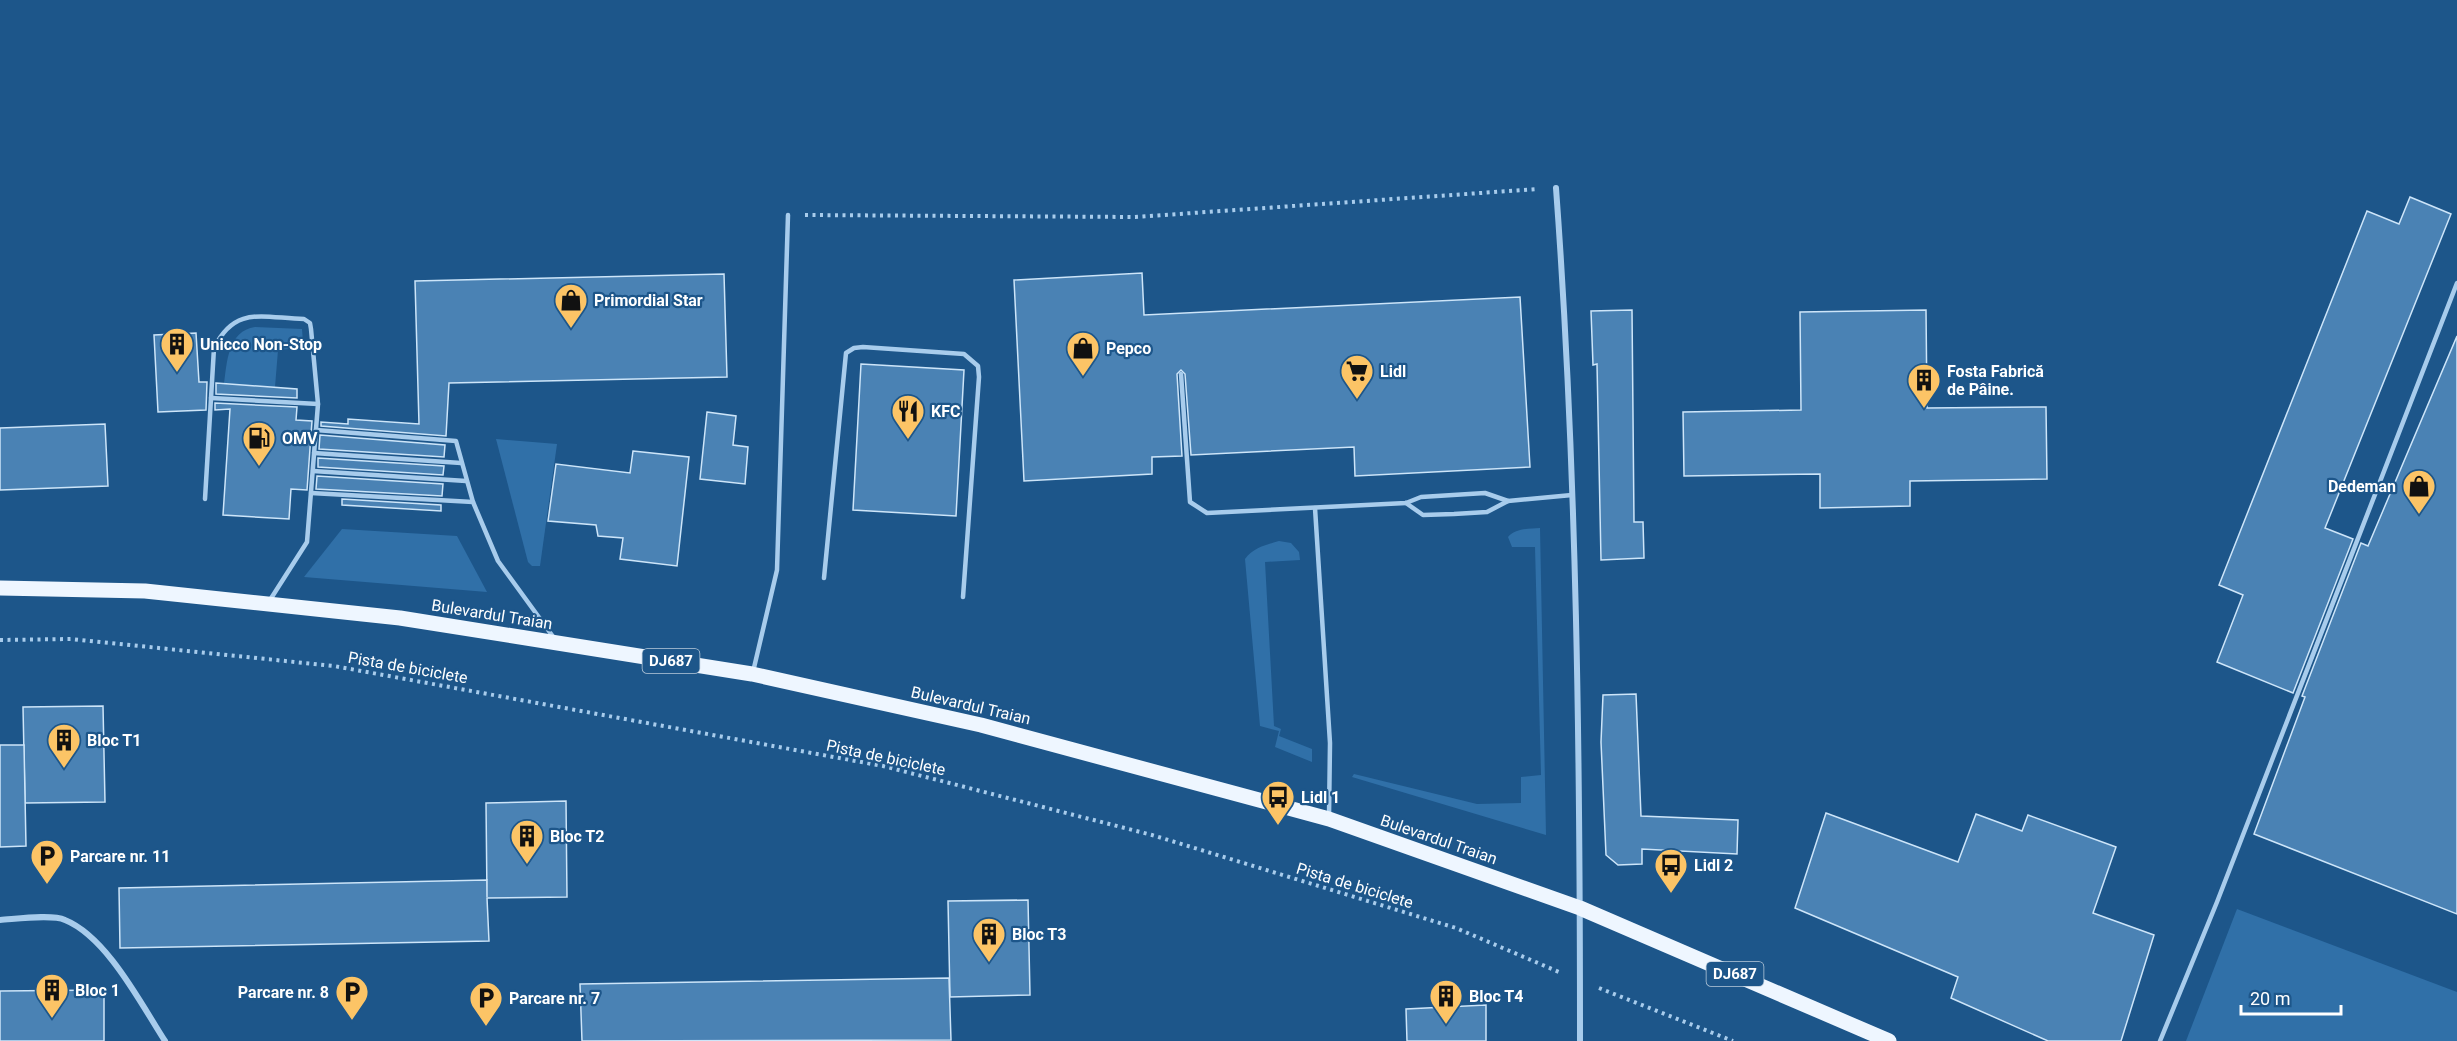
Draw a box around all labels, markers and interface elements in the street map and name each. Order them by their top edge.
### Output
shop icon: Primordial Star [553,282,589,329]
place label: Primordial Star [594,291,703,310]
building icon: Unicco Non-Stop [159,326,195,373]
shop icon: Pepco [1065,330,1101,377]
place label: Unicco Non-Stop [200,335,322,354]
place label: Pepco [1106,339,1151,358]
supermarket icon: Lidl [1339,353,1375,400]
place label: Lidl [1380,362,1406,381]
building icon: Fosta Fabrică de Pâine. [1906,362,1942,409]
place label: Fosta Fabrică de Pâine. [1947,362,2044,399]
restaurant icon: KFC [890,393,926,440]
place label: KFC [931,402,960,421]
fuel station icon: OMV [241,420,277,467]
place label: OMV [282,429,318,448]
shop icon: Dedeman [2401,468,2437,515]
place label: Dedeman [2328,477,2396,496]
street label: Bulevardul Traian [430,596,554,633]
street label: Pista de biciclete [347,648,469,687]
road number: DJ687 [642,649,700,673]
street label: Bulevardul Traian [909,682,1033,728]
building icon: Bloc T1 [46,722,82,769]
place label: Bloc T1 [87,731,141,750]
street label: Pista de biciclete [825,736,947,779]
bus stop icon: Lidl 1 [1260,779,1296,826]
place label: Lidl 1 [1301,788,1340,807]
street label: Bulevardul Traian [1378,811,1500,868]
building icon: Bloc T2 [509,818,545,865]
place label: Bloc T2 [550,827,604,846]
parking icon: Parcare nr. 11 [29,838,65,885]
place label: Parcare nr. 11 [70,847,170,866]
bus stop icon: Lidl 2 [1653,847,1689,894]
place label: Lidl 2 [1694,856,1733,875]
street label: Pista de biciclete [1294,859,1416,912]
building icon: Bloc T3 [971,916,1007,963]
place label: Bloc T3 [1012,925,1066,944]
road number: DJ687 [1706,962,1764,986]
building icon: Bloc 1 [34,972,70,1019]
parking icon: Parcare nr. 8 [334,974,370,1021]
building icon: Bloc T4 [1428,978,1464,1025]
scale bar [2241,978,2342,1016]
parking icon: Parcare nr. 7 [468,980,504,1027]
place label: Bloc 1 [75,981,120,1000]
place label: Parcare nr. 8 [238,983,329,1002]
place label: Bloc T4 [1469,987,1523,1006]
text: 20 m [2250,988,2290,1009]
place label: Parcare nr. 7 [509,989,600,1008]

